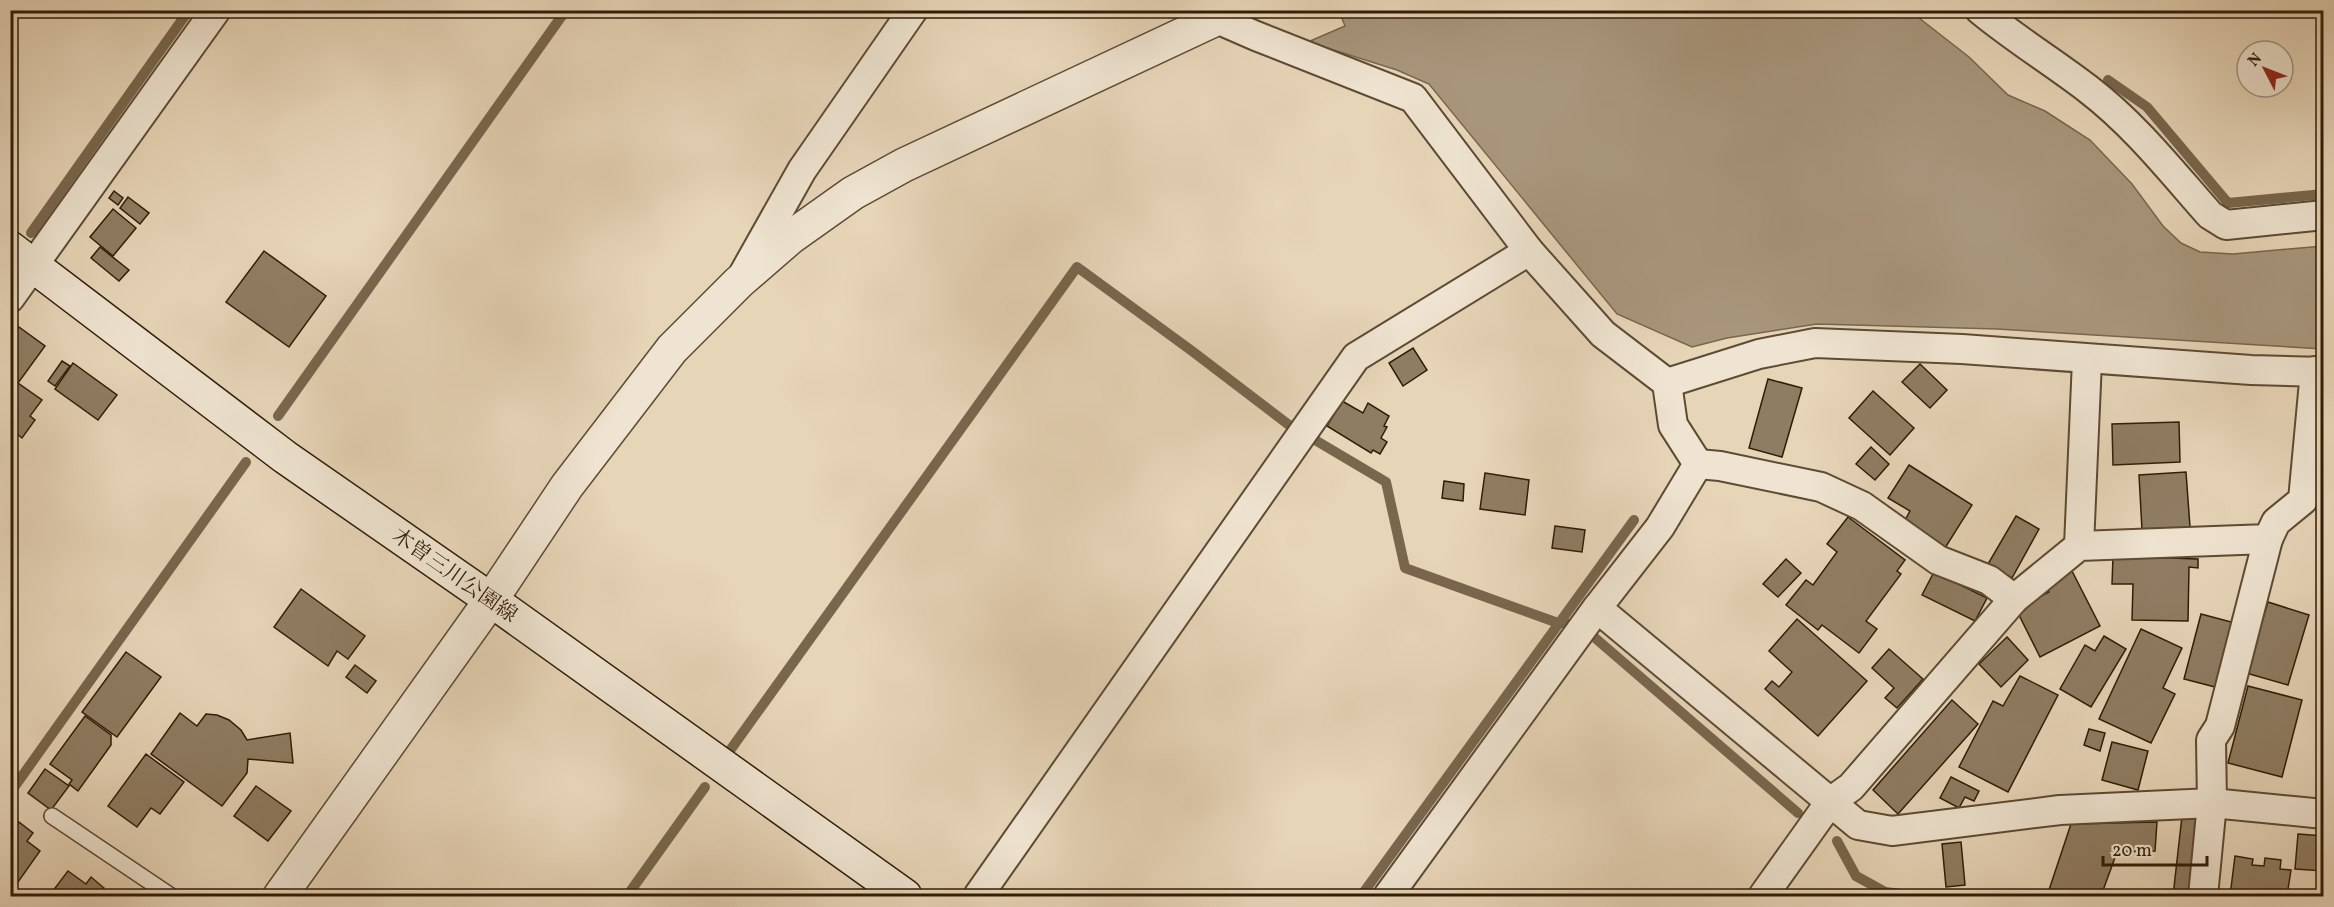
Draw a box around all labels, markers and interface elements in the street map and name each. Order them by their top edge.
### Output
north arrow [2235,39,2295,99]
text: N [2243,48,2268,72]
street label: 木曽三川公園線 [386,522,523,630]
scale bar [2103,829,2206,867]
text: 20 m [2112,839,2152,864]

